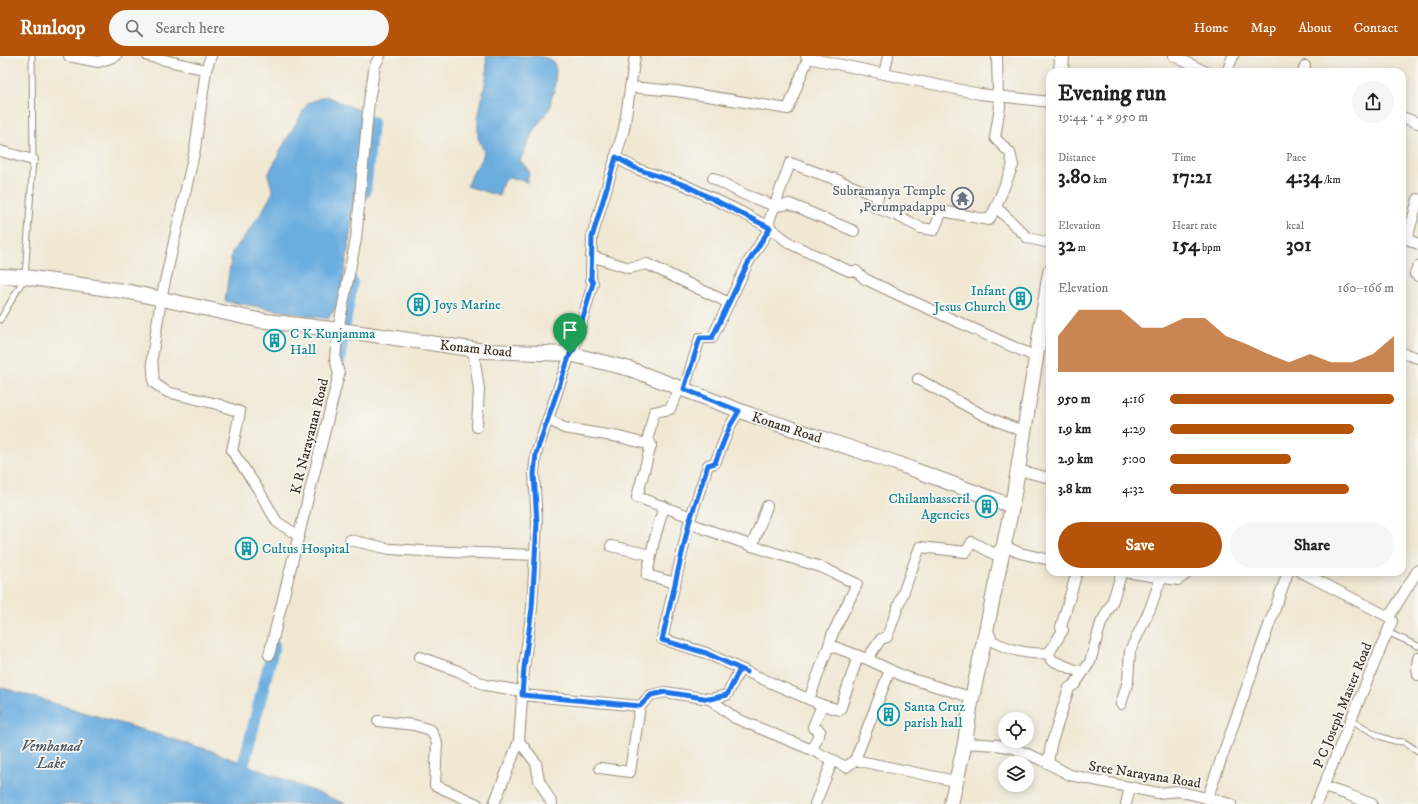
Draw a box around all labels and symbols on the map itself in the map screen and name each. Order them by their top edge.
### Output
place label: Subramanya Temple ,Perumpadappu [833,182,946,216]
temple icon: Subramanya Temple ,Perumpadappu [949,185,975,211]
place label: Infant Jesus Church [932,282,1007,316]
building icon: Infant Jesus Church [1008,285,1034,311]
building icon: Joys Marine [406,291,432,317]
place label: Joys Marine [432,296,501,314]
pin [553,313,587,354]
place label: C K Kunjamma Hall [290,325,375,359]
building icon: C K Kunjamma Hall [262,328,288,354]
street label: Konam Road [439,336,513,362]
street label: K R Narayanan Road [287,377,333,496]
street label: Konam Road [750,408,824,448]
place label: Chilambasseril Agencies [888,490,971,524]
building icon: Chilambasseril Agencies [973,493,999,519]
building icon: Cultus Hospital [234,535,260,561]
place label: Cultus Hospital [262,540,350,558]
street label: P C Joseph Master Road [1309,640,1376,771]
place label: Santa Cruz parish hall [903,698,965,732]
building icon: Santa Cruz parish hall [875,701,901,727]
water label: Vembanad Lake [21,737,84,773]
street label: Sree Narayana Road [1088,757,1202,793]

